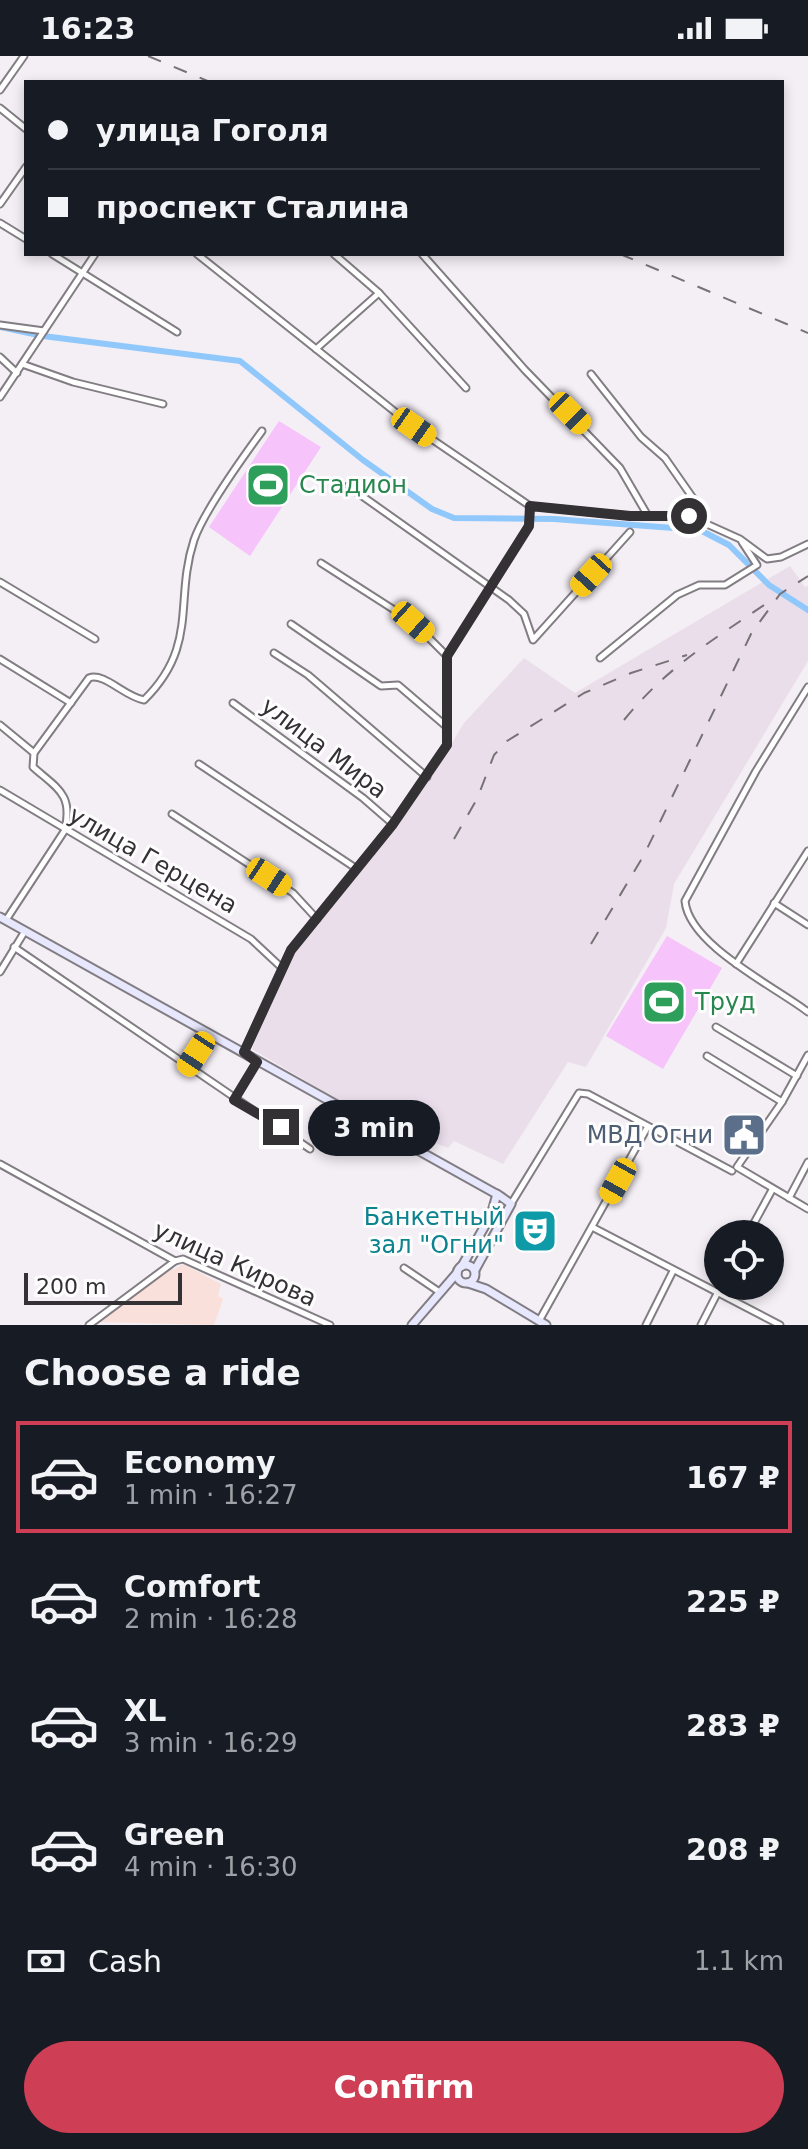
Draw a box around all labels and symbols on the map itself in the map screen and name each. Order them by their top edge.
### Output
car [545,388,595,438]
car [387,403,441,451]
sports icon: Стадион [244,461,292,509]
place label: Стадион [299,471,407,499]
route start [671,498,707,534]
car [566,549,616,601]
car [387,597,439,647]
street label: улица Мира [256,692,392,804]
street label: улица Герцена [64,800,242,920]
car [242,854,296,900]
sports icon: Труд [640,978,688,1026]
place label: Труд [694,988,756,1016]
car [173,1027,219,1081]
callout: 3 min [309,1099,441,1155]
route end [263,1109,299,1145]
public building icon: МВД Огни [720,1111,768,1159]
place label: МВД Огни [587,1121,713,1149]
car [596,1154,640,1208]
place label: Банкетный зал "Огни" [364,1203,504,1259]
theatre icon: Банкетный зал "Огни" [511,1207,559,1255]
street label: улица Кирова [149,1216,321,1312]
scale bar [24,1269,182,1305]

